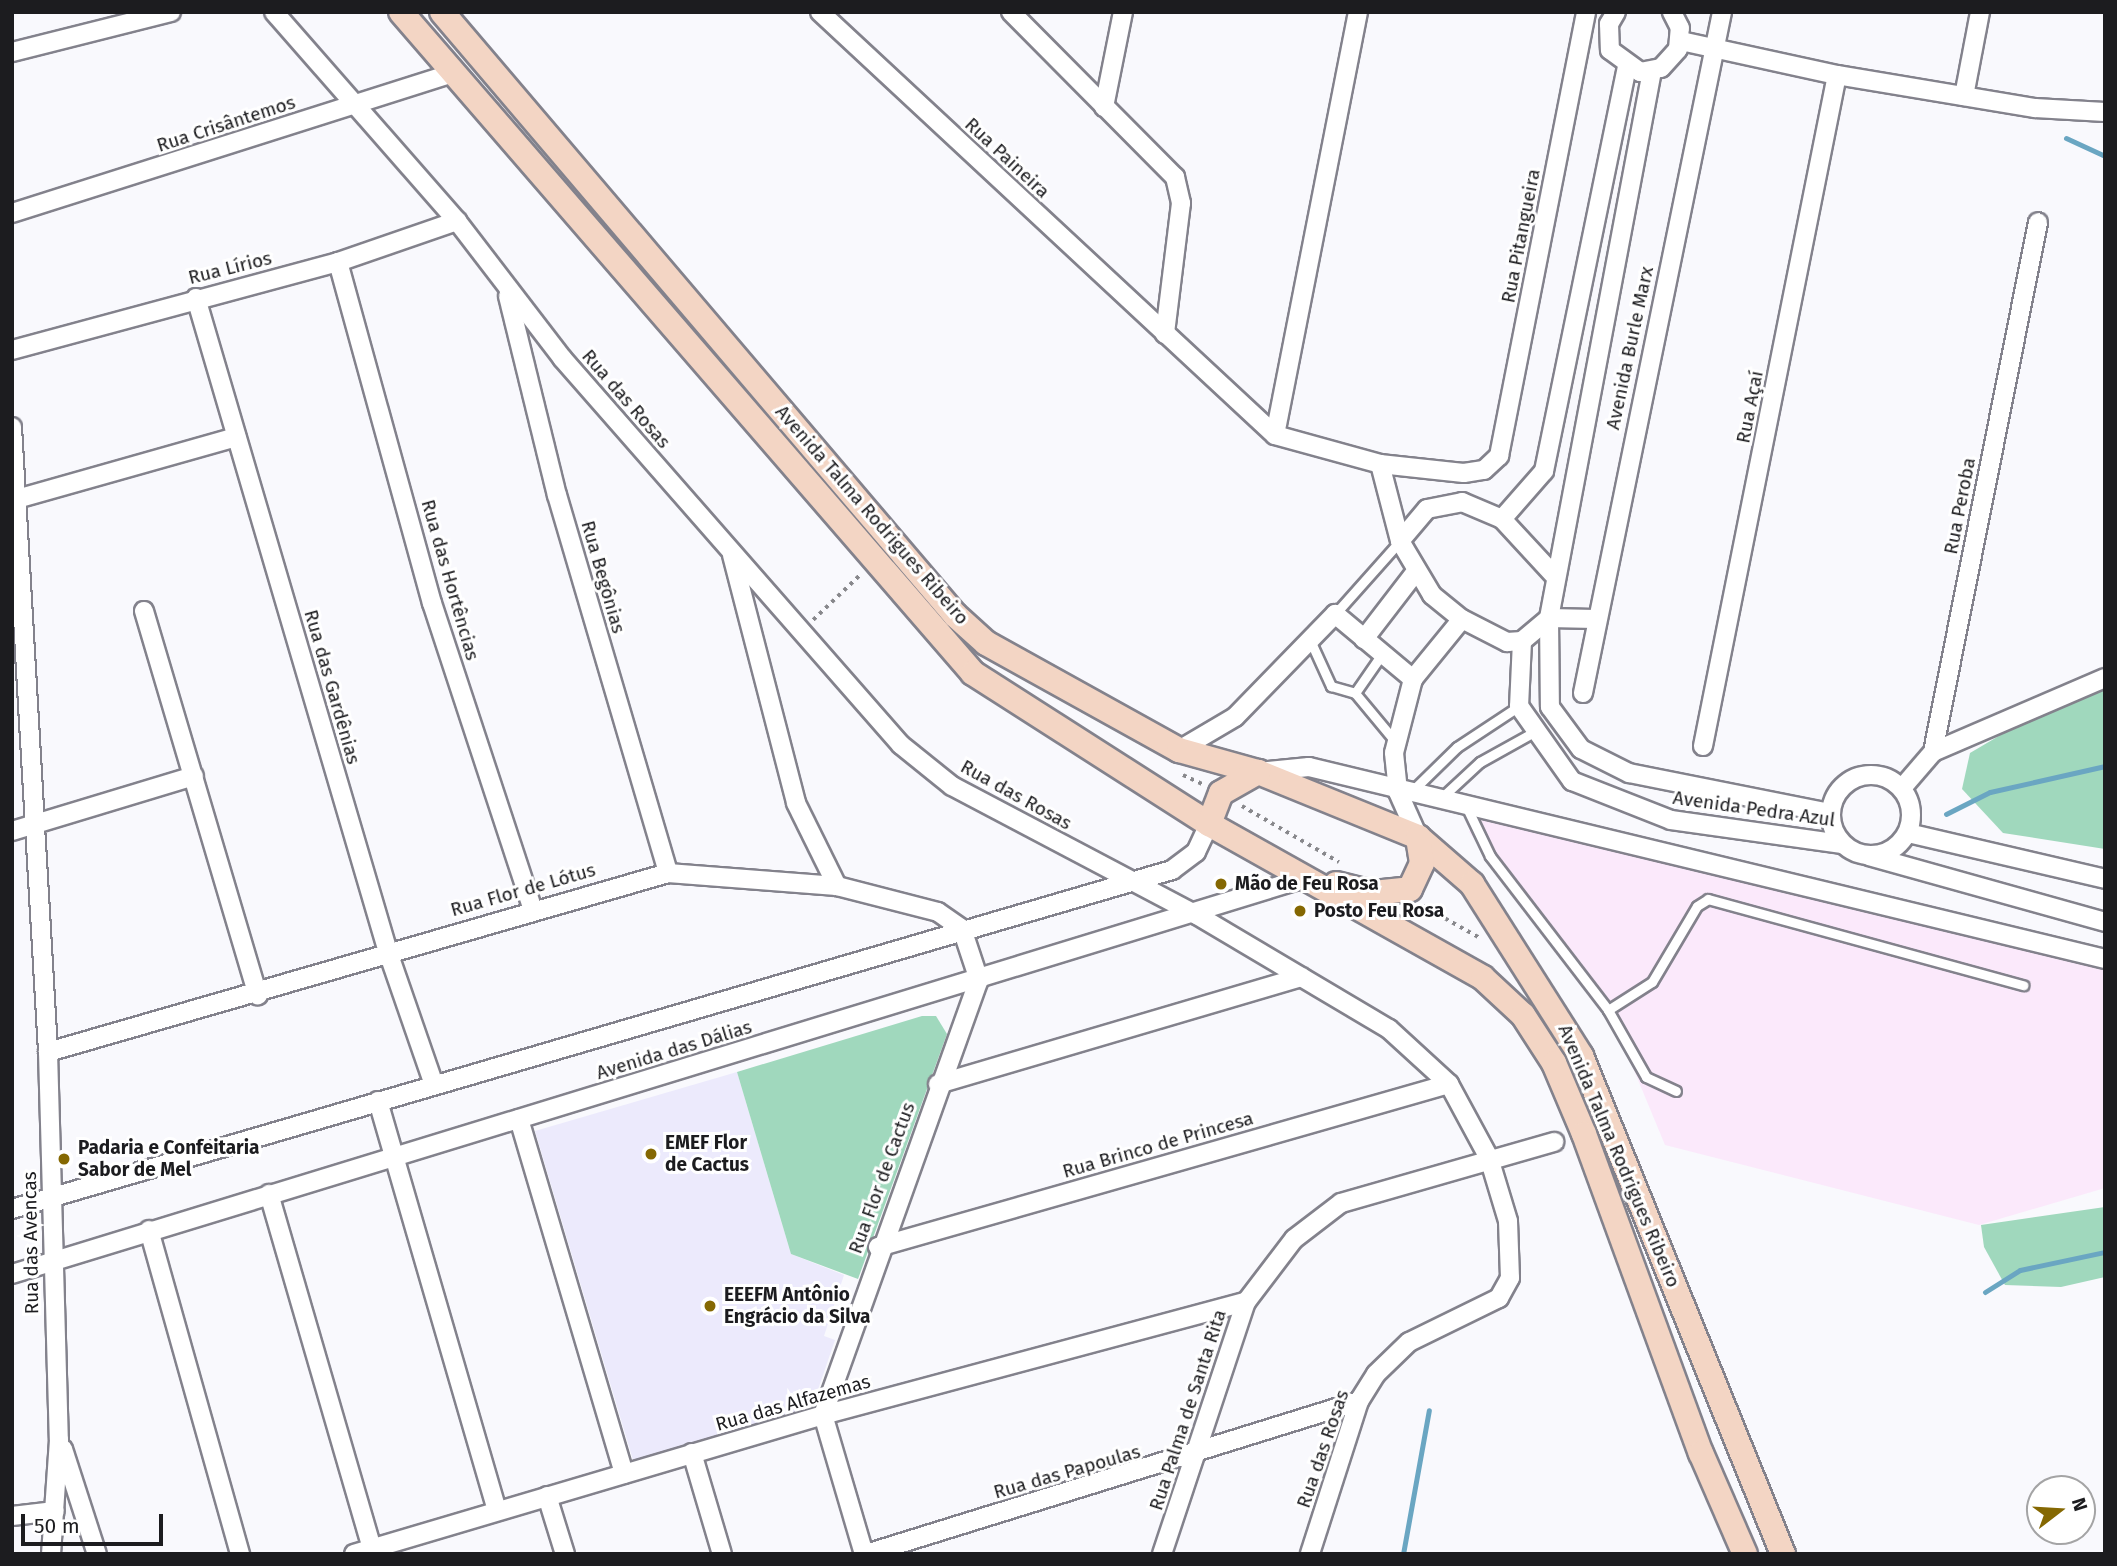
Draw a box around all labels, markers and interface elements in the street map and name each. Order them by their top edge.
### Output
street label: Rua Crisântemos [154,91,298,157]
street label: Rua Paineira [960,113,1054,203]
street label: Rua Pitangueira [1497,167,1545,305]
street label: Rua Lírios [186,247,274,289]
street label: Avenida Burle Marx [1602,264,1658,432]
street label: Rua das Rosas [577,345,675,453]
street label: Rua Açaí [1732,369,1768,445]
street label: Avenida Talma Rodrigues Ribeiro [771,401,973,629]
street label: Rua Peroba [1939,456,1981,556]
street label: Rua das Hortências [416,497,484,663]
street label: Rua Begônias [576,518,630,636]
street label: Rua das Gardênias [299,607,365,767]
street label: Rua das Rosas [957,755,1075,835]
street label: Avenida Pedra Azul [1671,786,1837,832]
street label: Rua Flor de Lótus [448,858,598,922]
place label: Mão de Feu Rosa [1235,873,1379,895]
marker: Mão de Feu Rosa [1213,876,1229,892]
place label: Posto Feu Rosa [1314,900,1444,922]
marker: Posto Feu Rosa [1292,903,1308,919]
street label: Avenida das Dálias [594,1016,754,1084]
street label: Avenida Talma Rodrigues Ribeiro [1553,1021,1685,1291]
street label: Rua Flor de Cactus [844,1099,920,1257]
street label: Rua Brinco de Princesa [1060,1107,1256,1183]
place label: EMEF Flor de Cactus [665,1132,749,1176]
place label: Padaria e Confeitaria Sabor de Mel [78,1137,259,1181]
marker: EMEF Flor de Cactus [643,1146,659,1162]
marker: Padaria e Confeitaria Sabor de Mel [56,1151,72,1167]
street label: Rua das Avencas [18,1171,44,1315]
place label: EEEFM Antônio Engrácio da Silva [724,1284,870,1328]
marker: EEEFM Antônio Engrácio da Silva [702,1298,718,1314]
street label: Rua Palma de Santa Rita [1145,1307,1231,1513]
street label: Rua das Alfazemas [713,1370,873,1436]
street label: Rua das Rosas [1292,1387,1354,1511]
street label: Rua das Papoulas [991,1440,1143,1504]
north arrow [2026,1475,2096,1545]
text: N [2067,1495,2092,1514]
scale bar [24,1500,166,1544]
text: 50 m [34,1513,80,1539]

